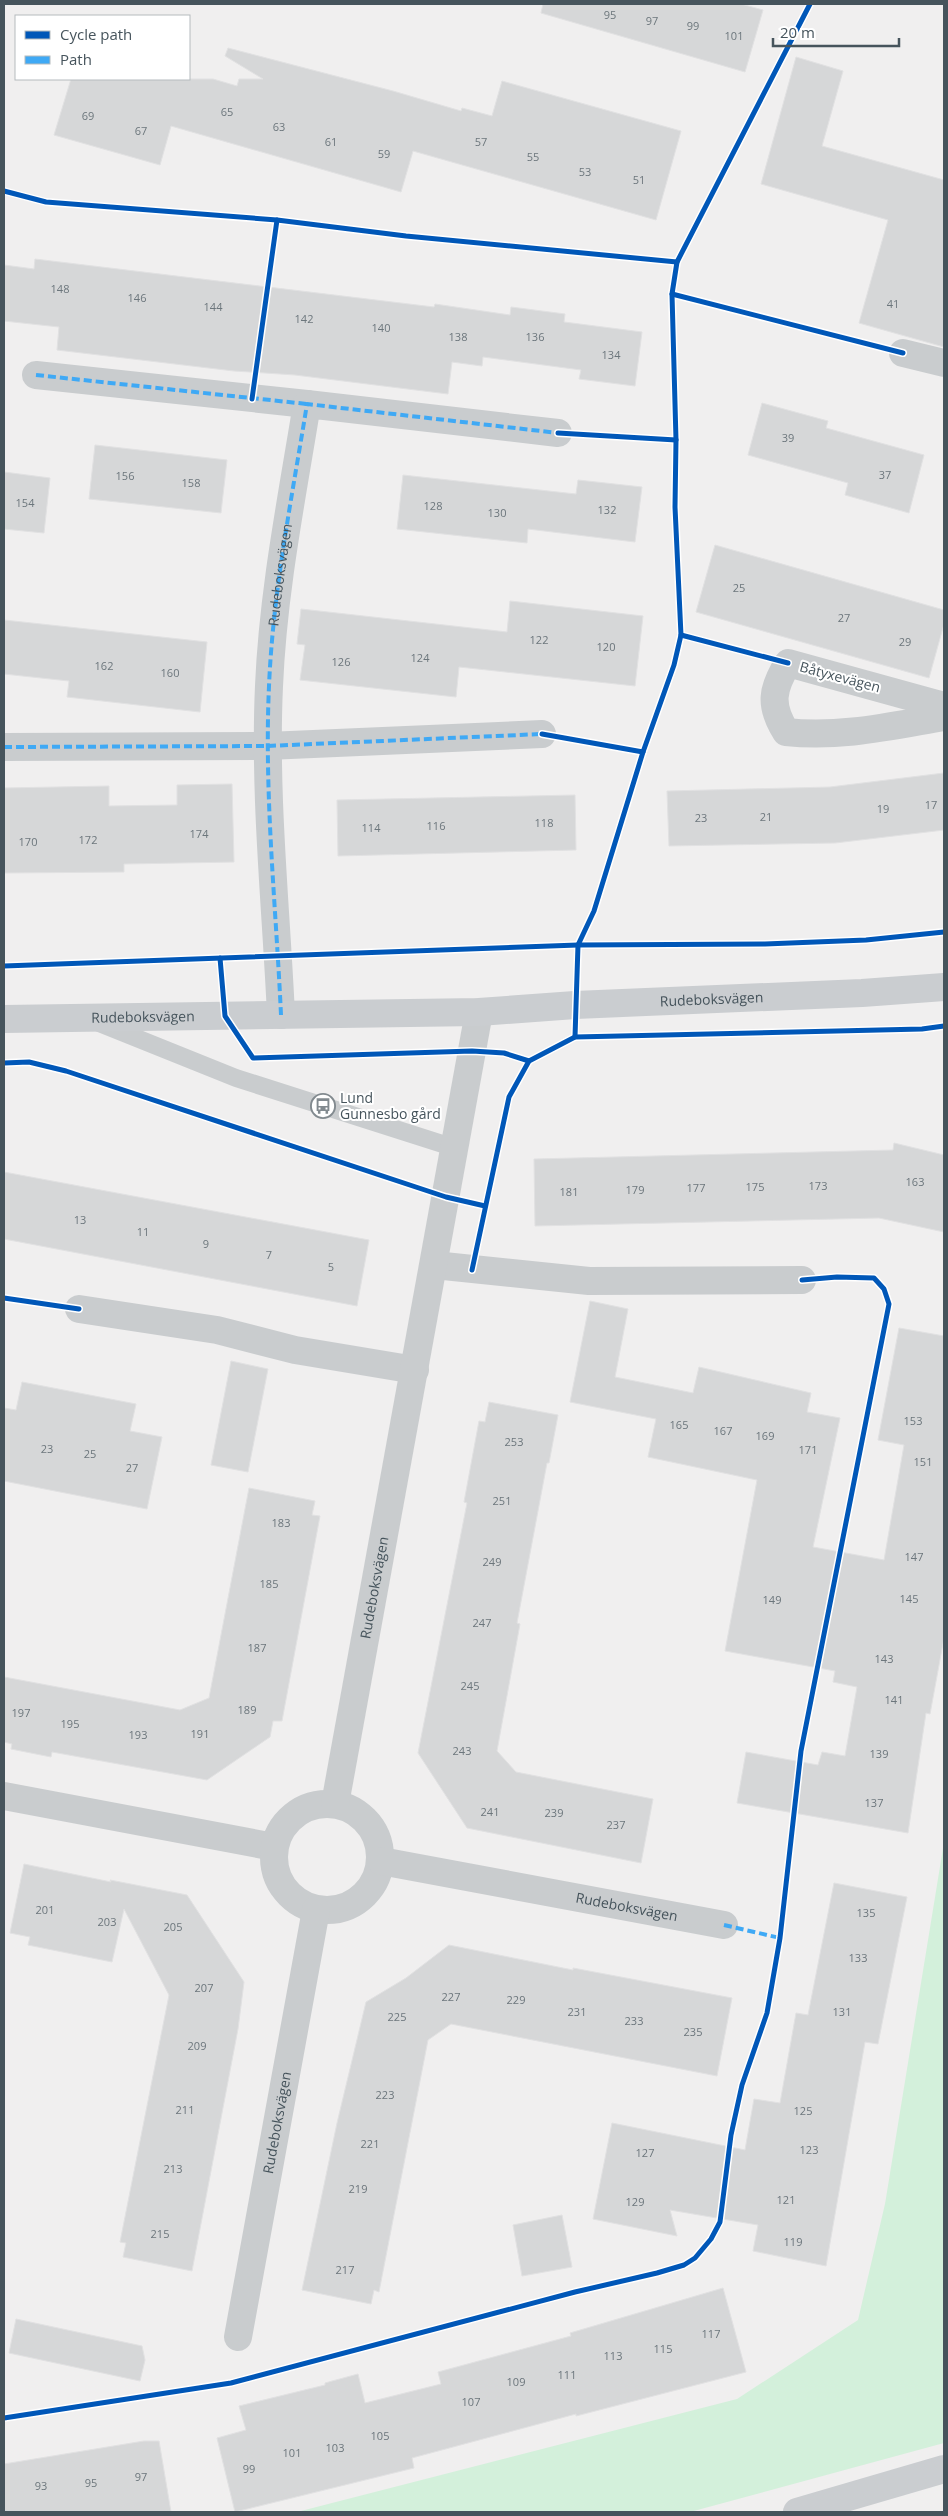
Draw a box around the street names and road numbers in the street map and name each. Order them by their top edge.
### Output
street label: Rudeboksvägen [263,522,296,627]
street label: Båtyxevägen [798,657,883,696]
street label: Rudeboksvägen [659,987,764,1010]
street label: Rudeboksvägen [91,1006,195,1027]
street label: Rudeboksvägen [355,1535,392,1640]
street label: Rudeboksvägen [574,1888,680,1925]
street label: Rudeboksvägen [258,2070,295,2175]

